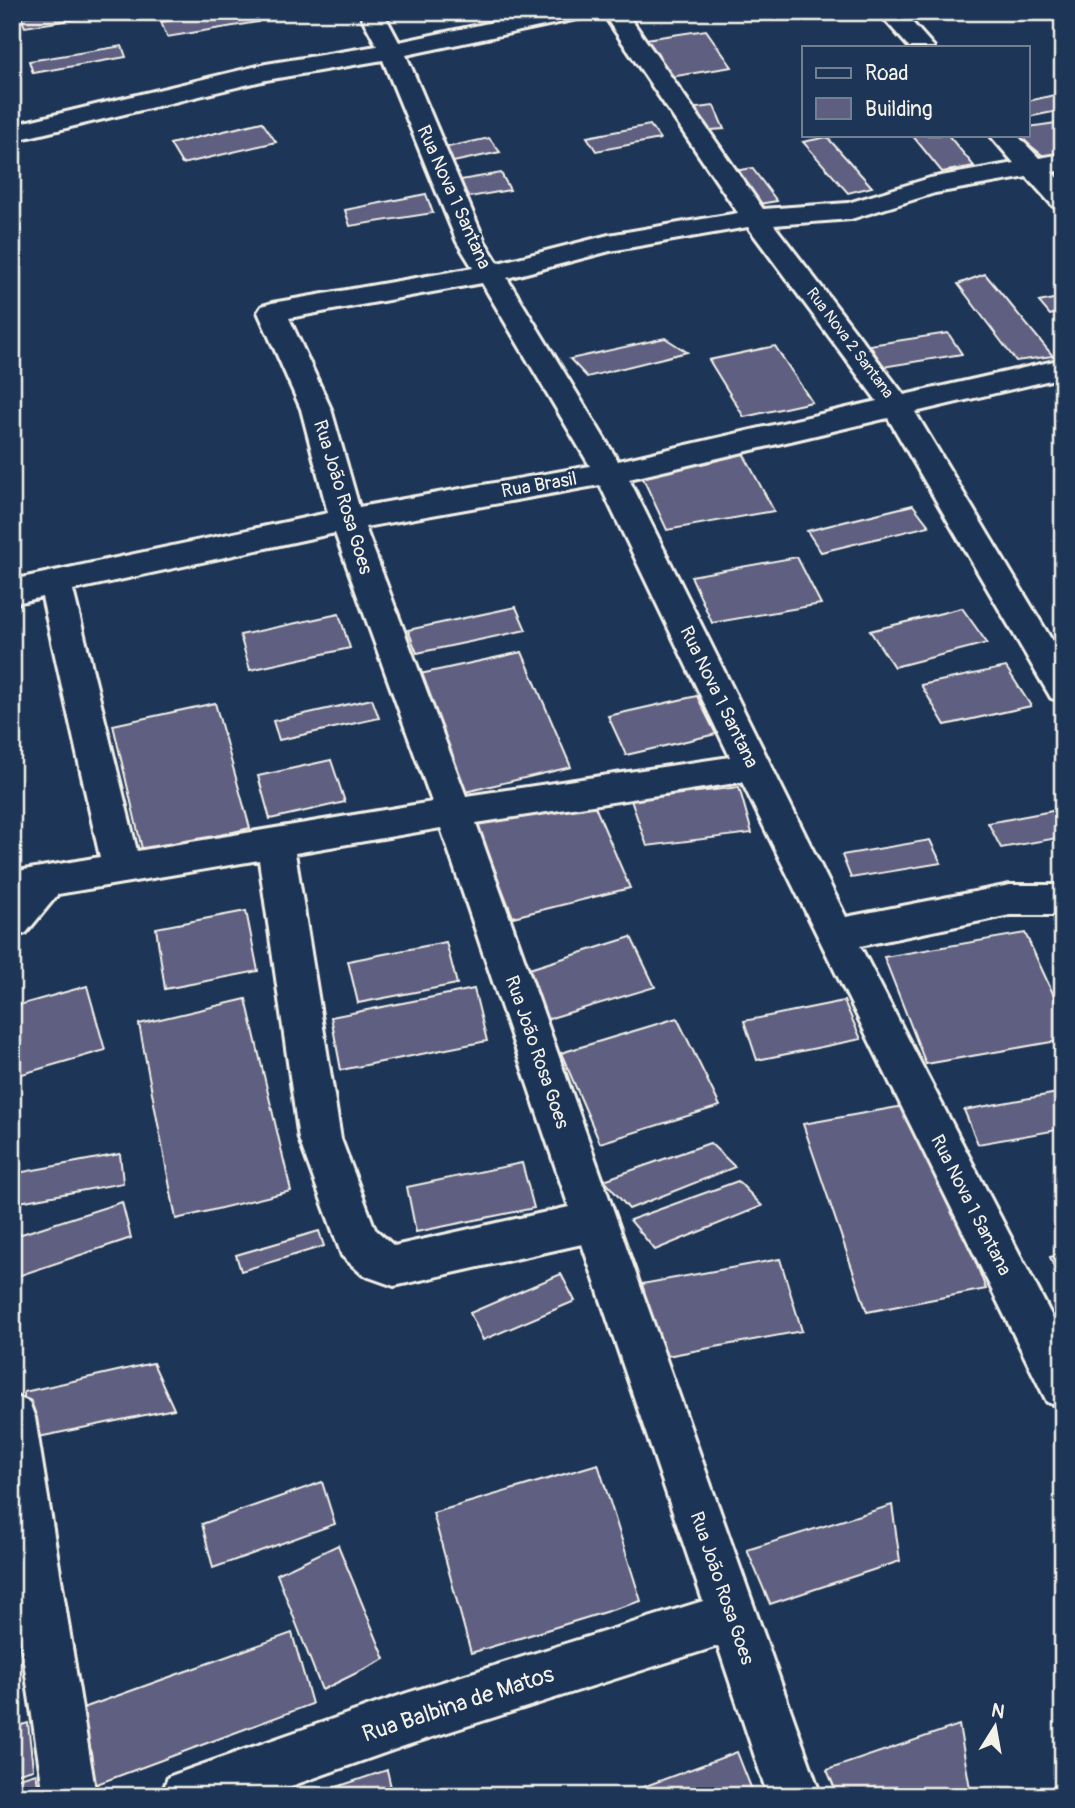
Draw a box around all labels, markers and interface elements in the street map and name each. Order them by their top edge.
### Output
legend [802,46,1030,136]
text: Road [865,60,909,87]
text: Building [865,96,932,123]
street label: Rua Nova 1 Santana [412,121,497,273]
street label: Rua Nova 2 Santana [802,284,898,402]
street label: Rua João Rosa Goes [308,417,378,578]
street label: Rua Brasil [499,467,579,503]
street label: Rua Nova 1 Santana [674,622,764,772]
street label: Rua João Rosa Goes [500,972,575,1132]
street label: Rua Nova 1 Santana [925,1130,1017,1280]
street label: Rua João Rosa Goes [685,1508,760,1668]
street label: Rua Balbina de Matos [358,1659,558,1749]
north arrow [960,1692,1030,1762]
text: N [989,1698,1007,1724]

